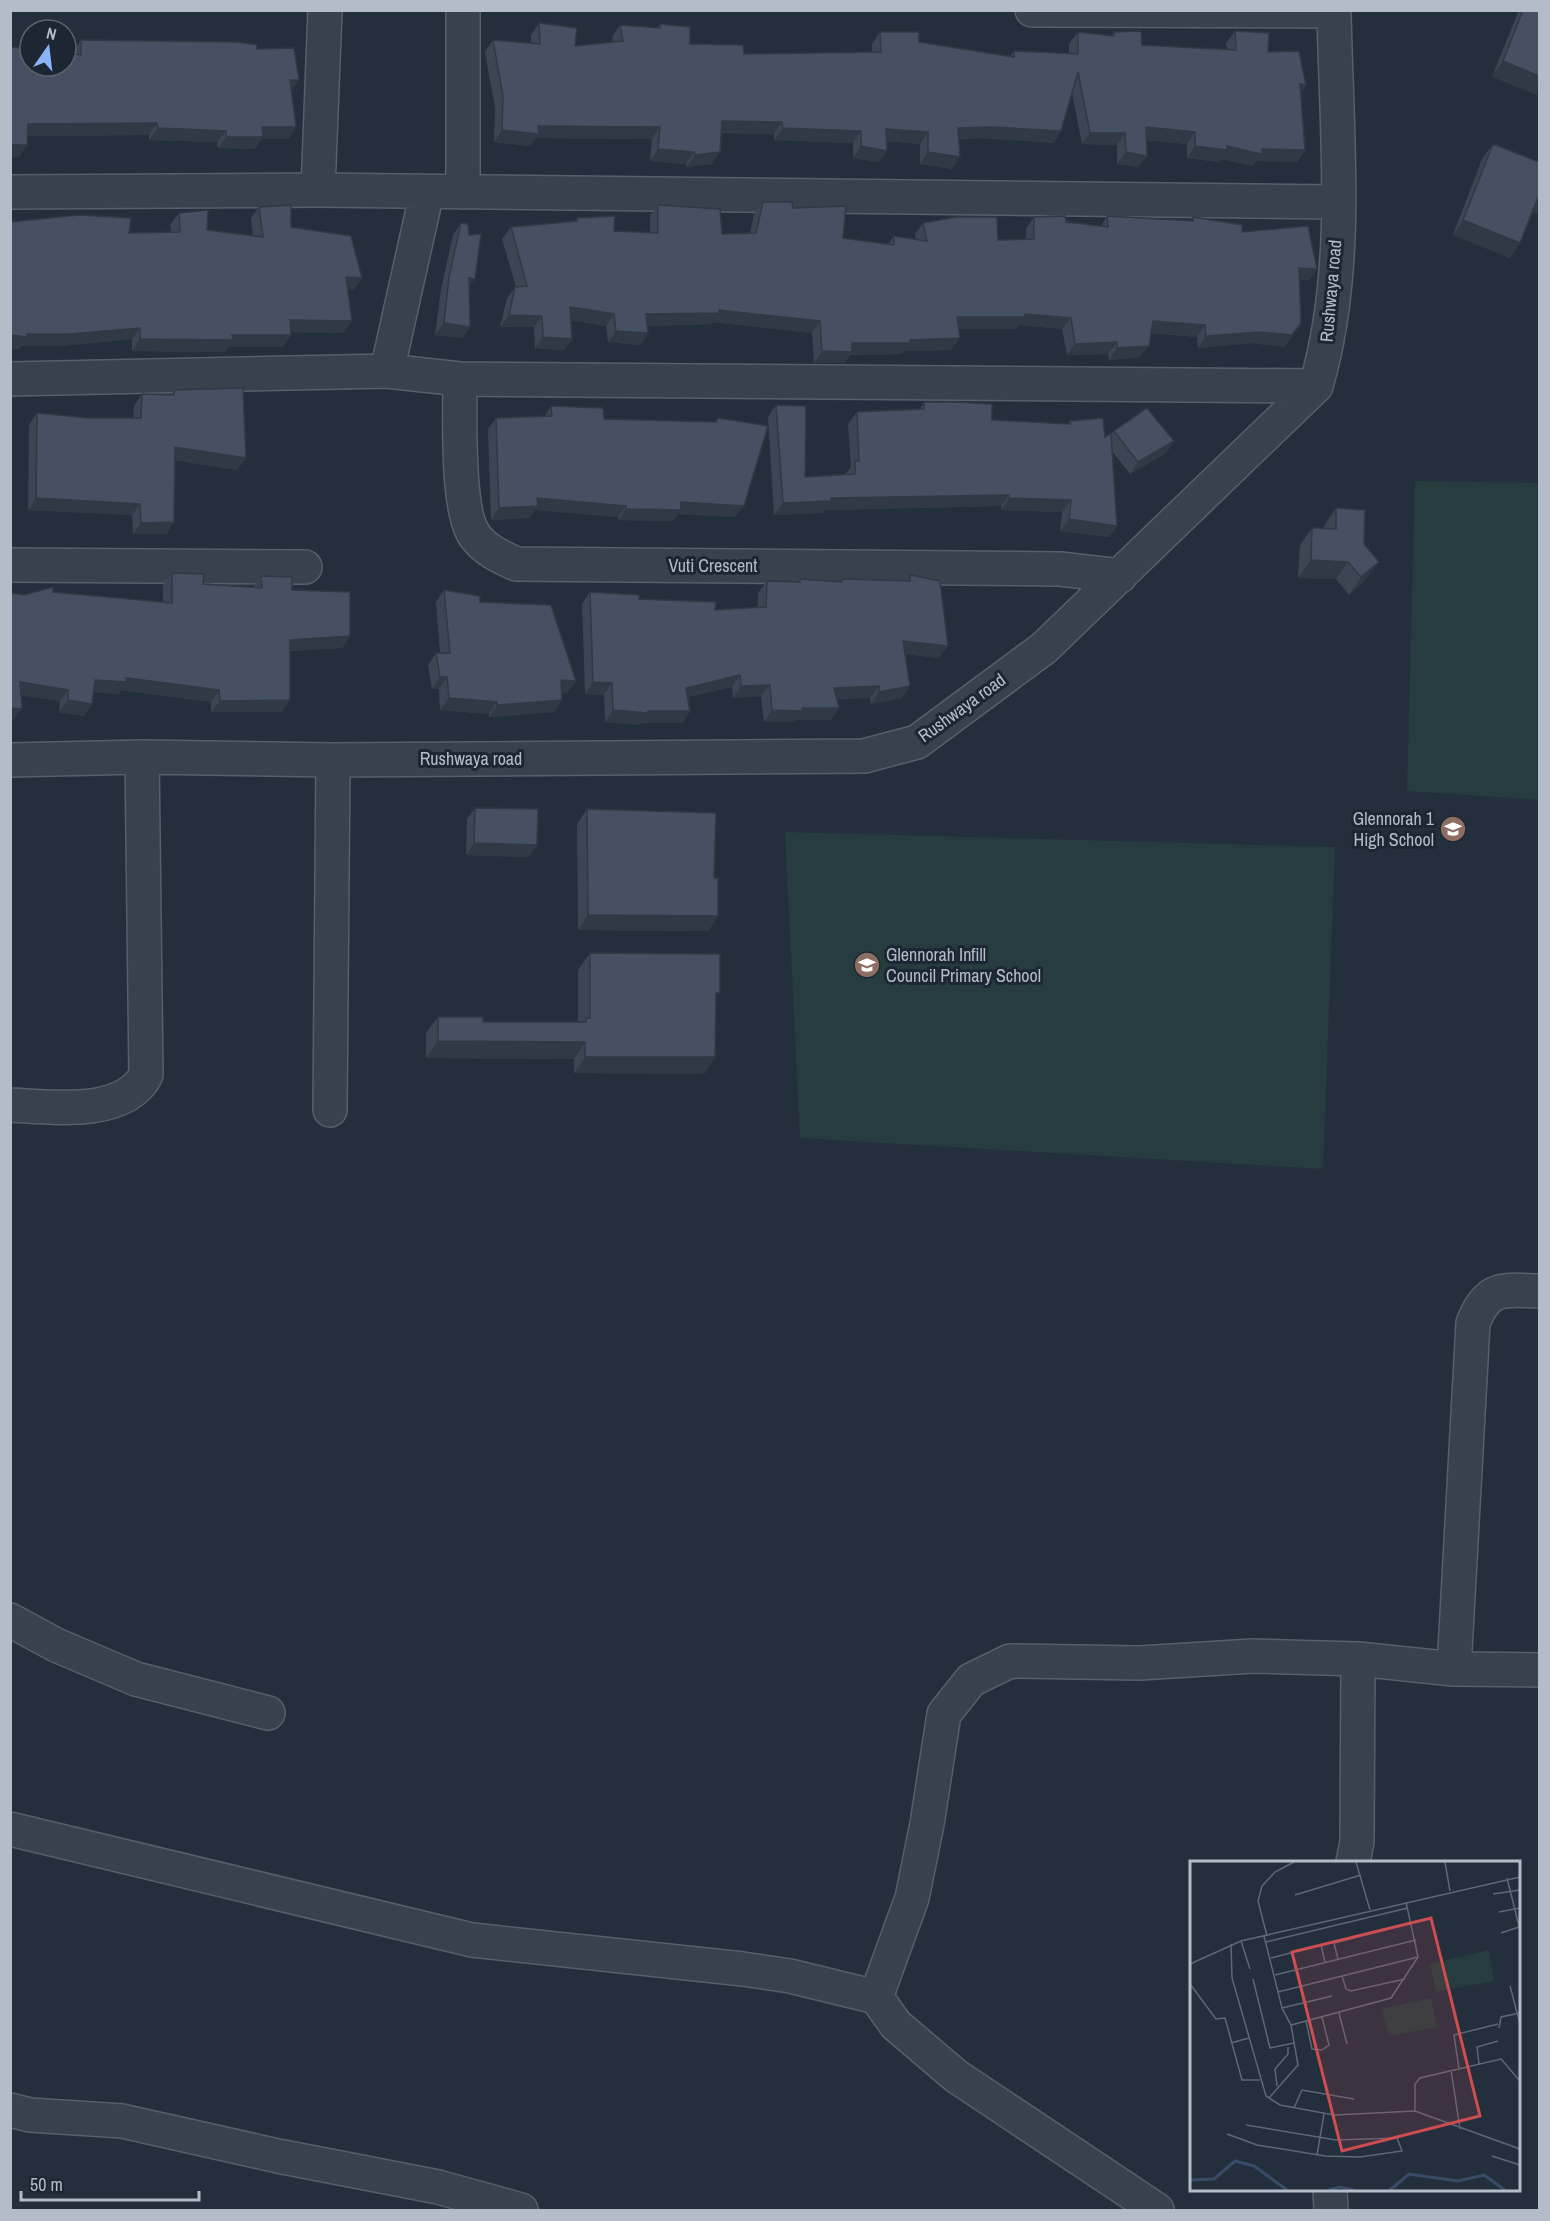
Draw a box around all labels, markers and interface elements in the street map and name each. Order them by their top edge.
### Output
north arrow [18,18,78,78]
text: N [44,22,59,45]
street label: Rushwaya road [1314,239,1347,343]
street label: Vuti Crescent [669,553,757,578]
street label: Rushwaya road [913,667,1011,748]
street label: Rushwaya road [420,746,522,771]
place label: Glennorah 1 High School [1353,806,1435,852]
school or university icon: Glennorah 1 High School [1438,814,1468,844]
place label: Glennorah Infill Council Primary School [886,942,1041,988]
school or university icon: Glennorah Infill Council Primary School [852,950,882,980]
inset map [1190,1861,1520,2191]
scale bar [21,2164,200,2202]
text: 50 m [30,2172,63,2197]

